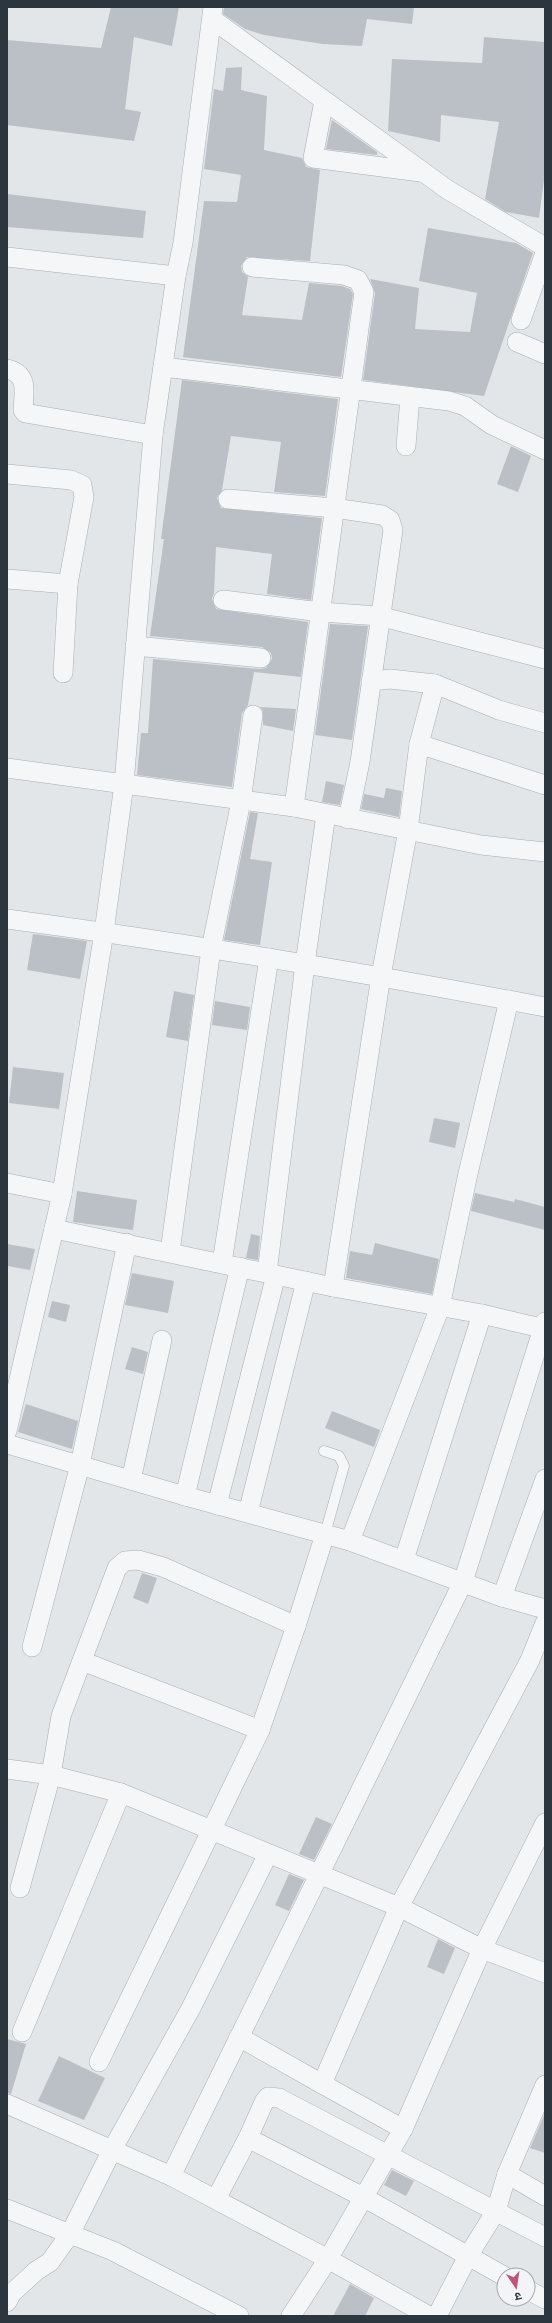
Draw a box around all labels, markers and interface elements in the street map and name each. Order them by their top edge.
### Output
north arrow [496,2267,536,2307]
text: उ [513,2289,523,2305]

